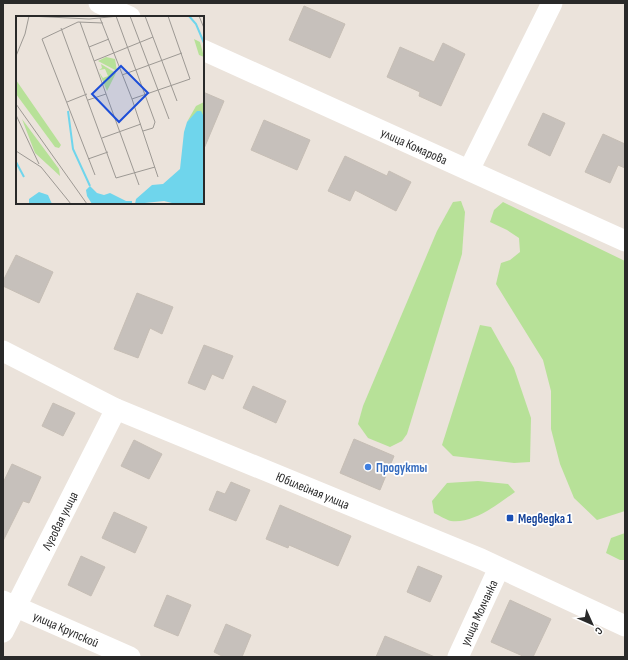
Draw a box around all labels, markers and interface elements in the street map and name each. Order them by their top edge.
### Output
inset map [16,16,204,204]
street label: улица Комарова [378,125,450,169]
place label: Продукты [376,460,427,476]
marker: Продукты [363,462,373,472]
street label: Юбилейная улица [274,469,352,513]
street label: Луговая улица [38,489,82,554]
place label: Медведка 1 [518,511,572,527]
marker: Медведка 1 [505,513,515,523]
street label: улица Молчанка [457,577,501,648]
north arrow [572,604,612,644]
street label: улица Крупской [30,608,101,651]
text: С [592,624,605,638]

